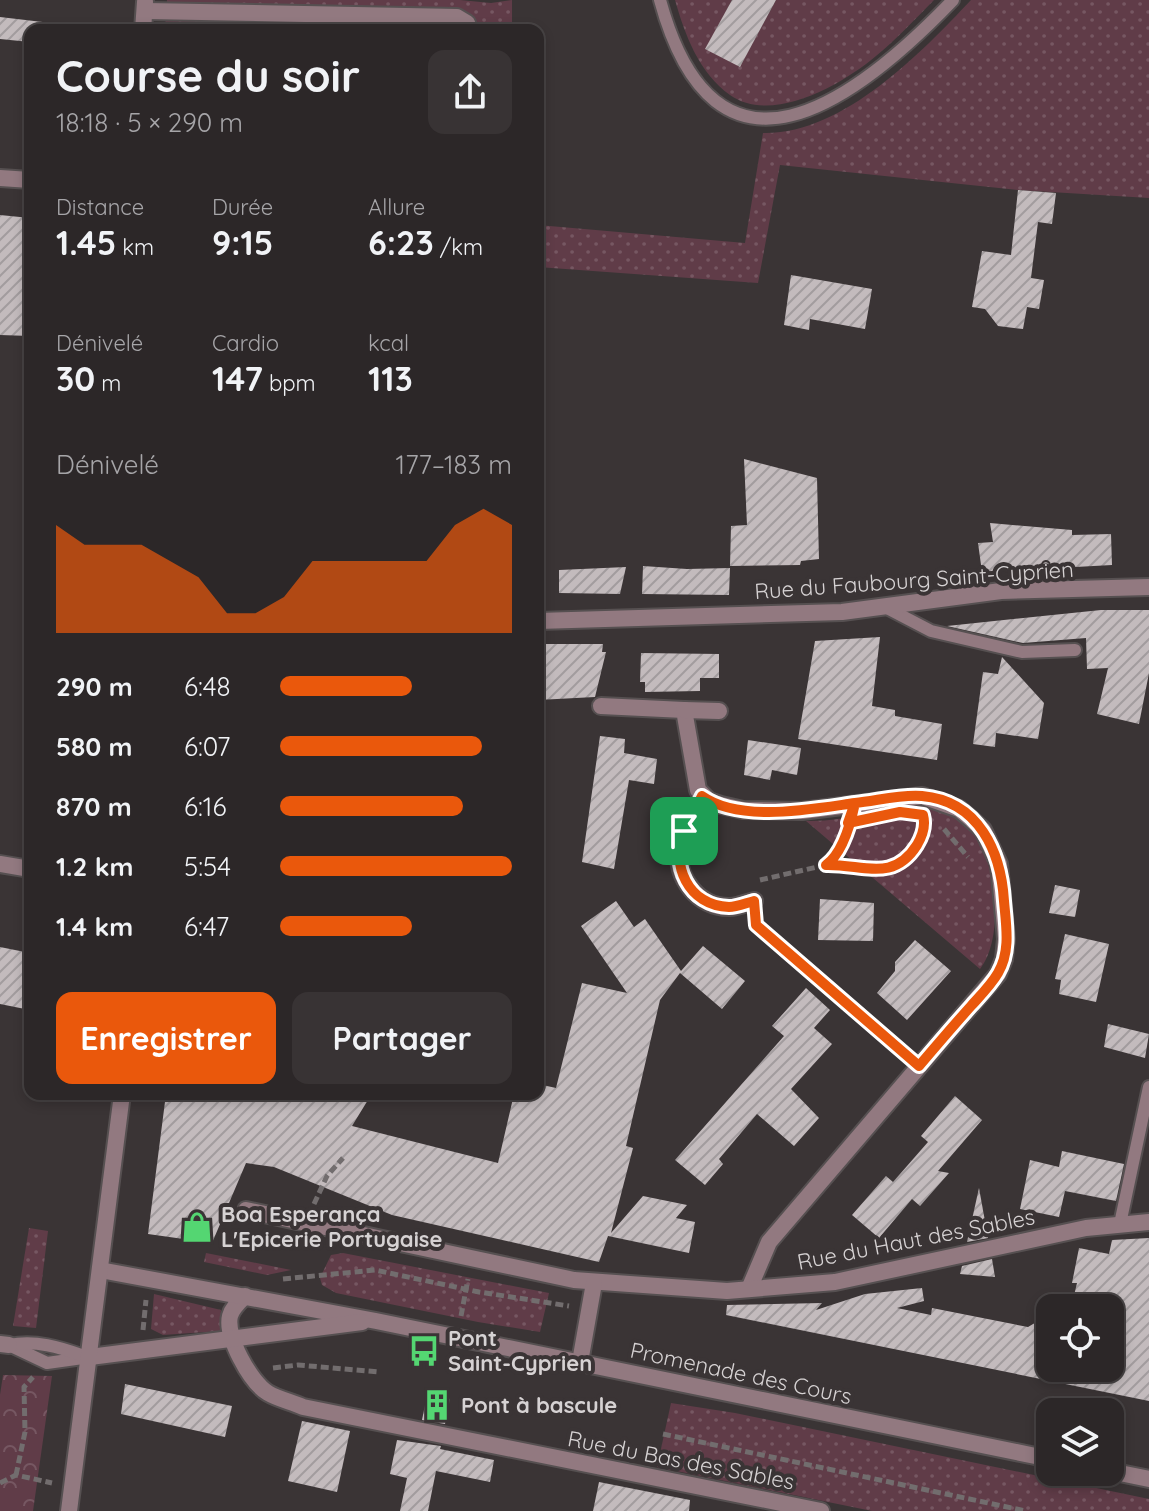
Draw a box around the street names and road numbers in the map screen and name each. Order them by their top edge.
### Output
street label: Rue du Faubourg Saint-Cyprien [753,555,1075,605]
street label: Rue du Haut des Sables [795,1202,1037,1276]
street label: Promenade des Cours [628,1336,854,1410]
street label: Rue du Bas des Sables [565,1424,797,1496]

